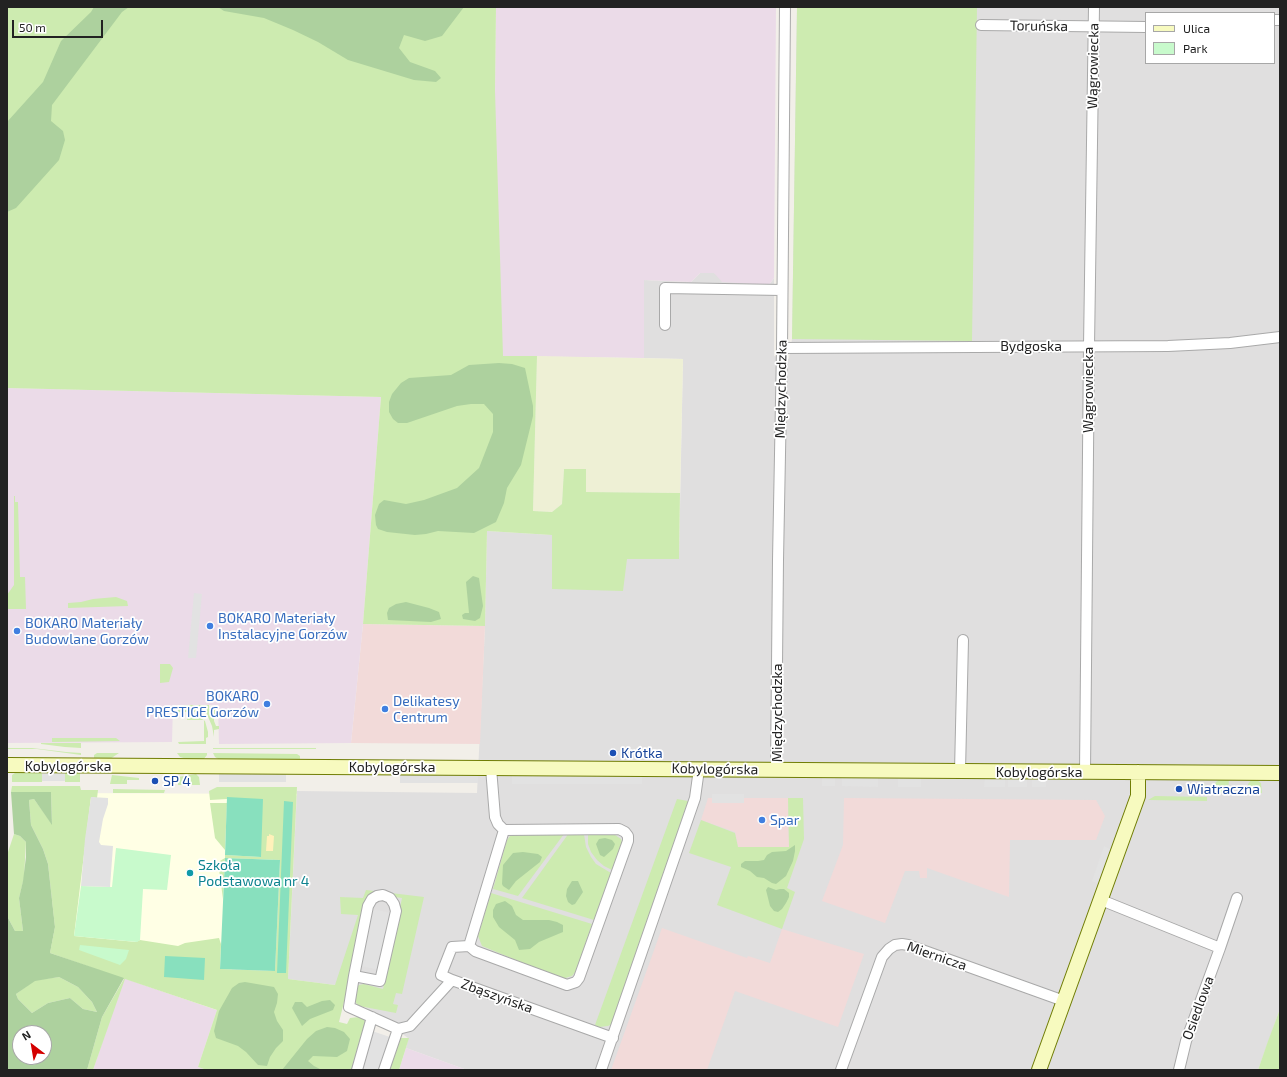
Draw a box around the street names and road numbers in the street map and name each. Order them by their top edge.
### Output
street label: Toruńska [1010,17,1068,35]
street label: Wągrowiecka [1084,23,1102,109]
street label: Bydgoska [1000,338,1062,354]
street label: Międzychodzka [772,340,790,438]
street label: Wągrowiecka [1080,347,1096,433]
street label: Międzychodzka [769,664,785,762]
street label: Kobylogórska [25,758,111,774]
street label: Kobylogórska [349,759,435,775]
street label: Kobylogórska [672,760,758,778]
street label: Kobylogórska [996,764,1082,780]
street label: Miernicza [905,938,969,974]
street label: Osiedlowa [1179,974,1217,1042]
street label: Zbąszyńska [459,975,535,1017]

